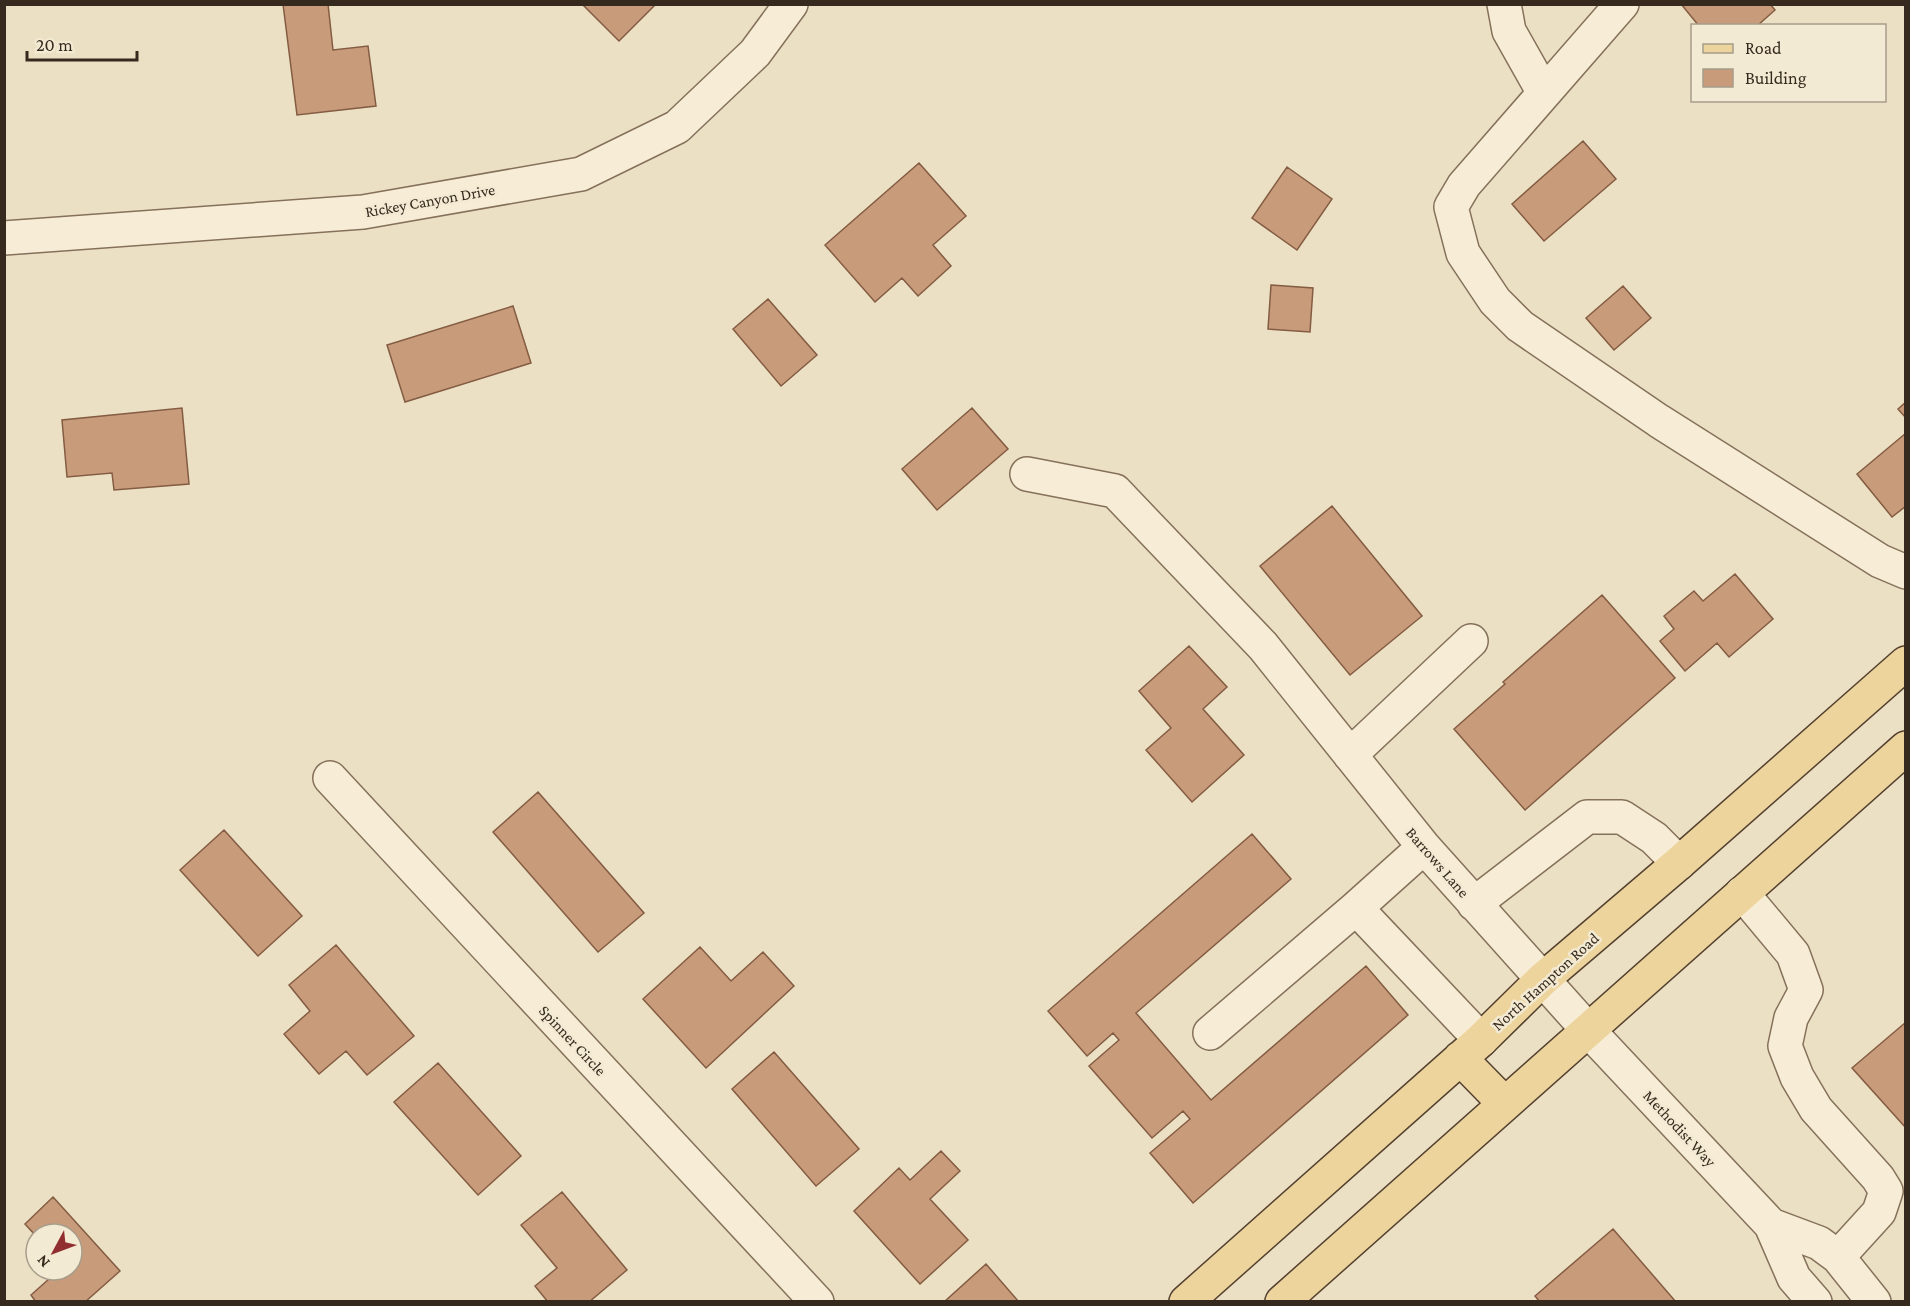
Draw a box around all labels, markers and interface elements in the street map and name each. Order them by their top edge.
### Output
scale bar [27,24,136,62]
legend [1691,24,1886,102]
text: 20 m [36,35,73,55]
text: Road [1745,38,1782,58]
text: Building [1745,68,1807,88]
street label: Rickey Canyon Drive [364,181,496,221]
street label: Barrows Lane [1403,824,1473,901]
street label: North Hampton Road [1489,929,1603,1034]
street label: Spinner Circle [535,1002,609,1080]
street label: Methodist Way [1639,1087,1720,1171]
north arrow [24,1222,84,1282]
text: N [33,1252,53,1271]

